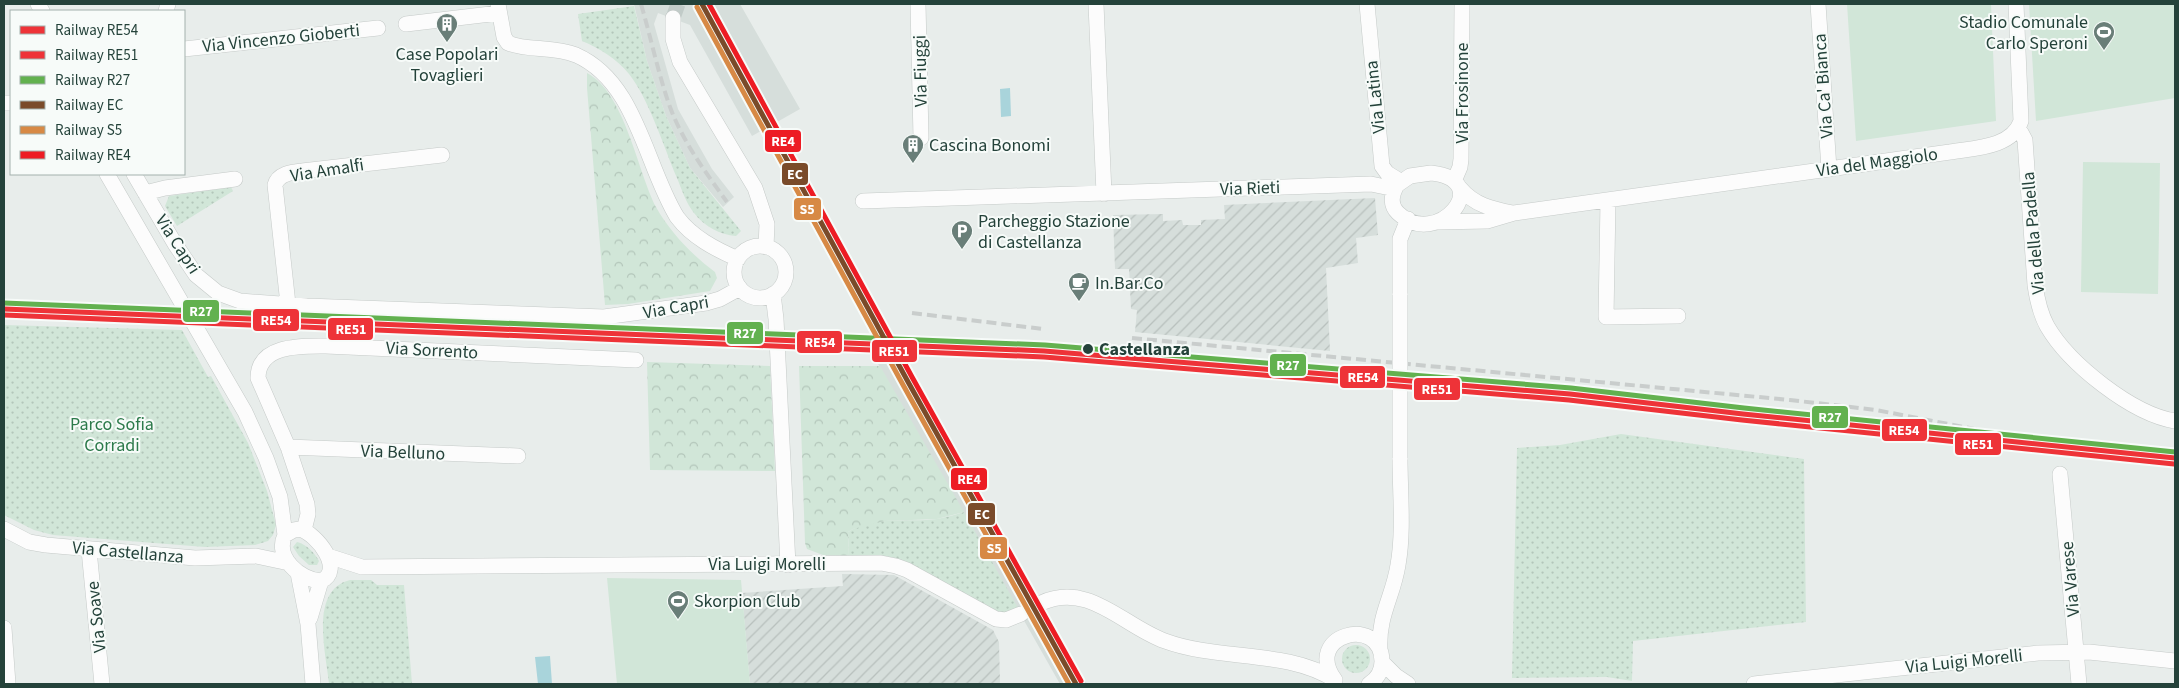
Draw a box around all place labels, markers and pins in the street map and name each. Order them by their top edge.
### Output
place label: Stadio Comunale Carlo Speroni [1959,10,2088,56]
building icon: Case Popolari Tovaglieri [435,12,459,43]
sports icon: Stadio Comunale Carlo Speroni [2092,20,2116,51]
place label: Case Popolari Tovaglieri [395,42,499,88]
building icon: Cascina Bonomi [901,133,925,164]
place label: Cascina Bonomi [929,133,1050,158]
place label: Parcheggio Stazione di Castellanza [978,209,1130,255]
parking icon: Parcheggio Stazione di Castellanza [950,219,974,250]
cafe icon: In.Bar.Co [1067,271,1091,302]
place label: In.Bar.Co [1095,271,1163,296]
place label: Castellanza [1099,337,1190,362]
marker: Castellanza [1081,342,1095,356]
sports icon: Skorpion Club [666,589,690,620]
place label: Skorpion Club [694,589,800,614]

